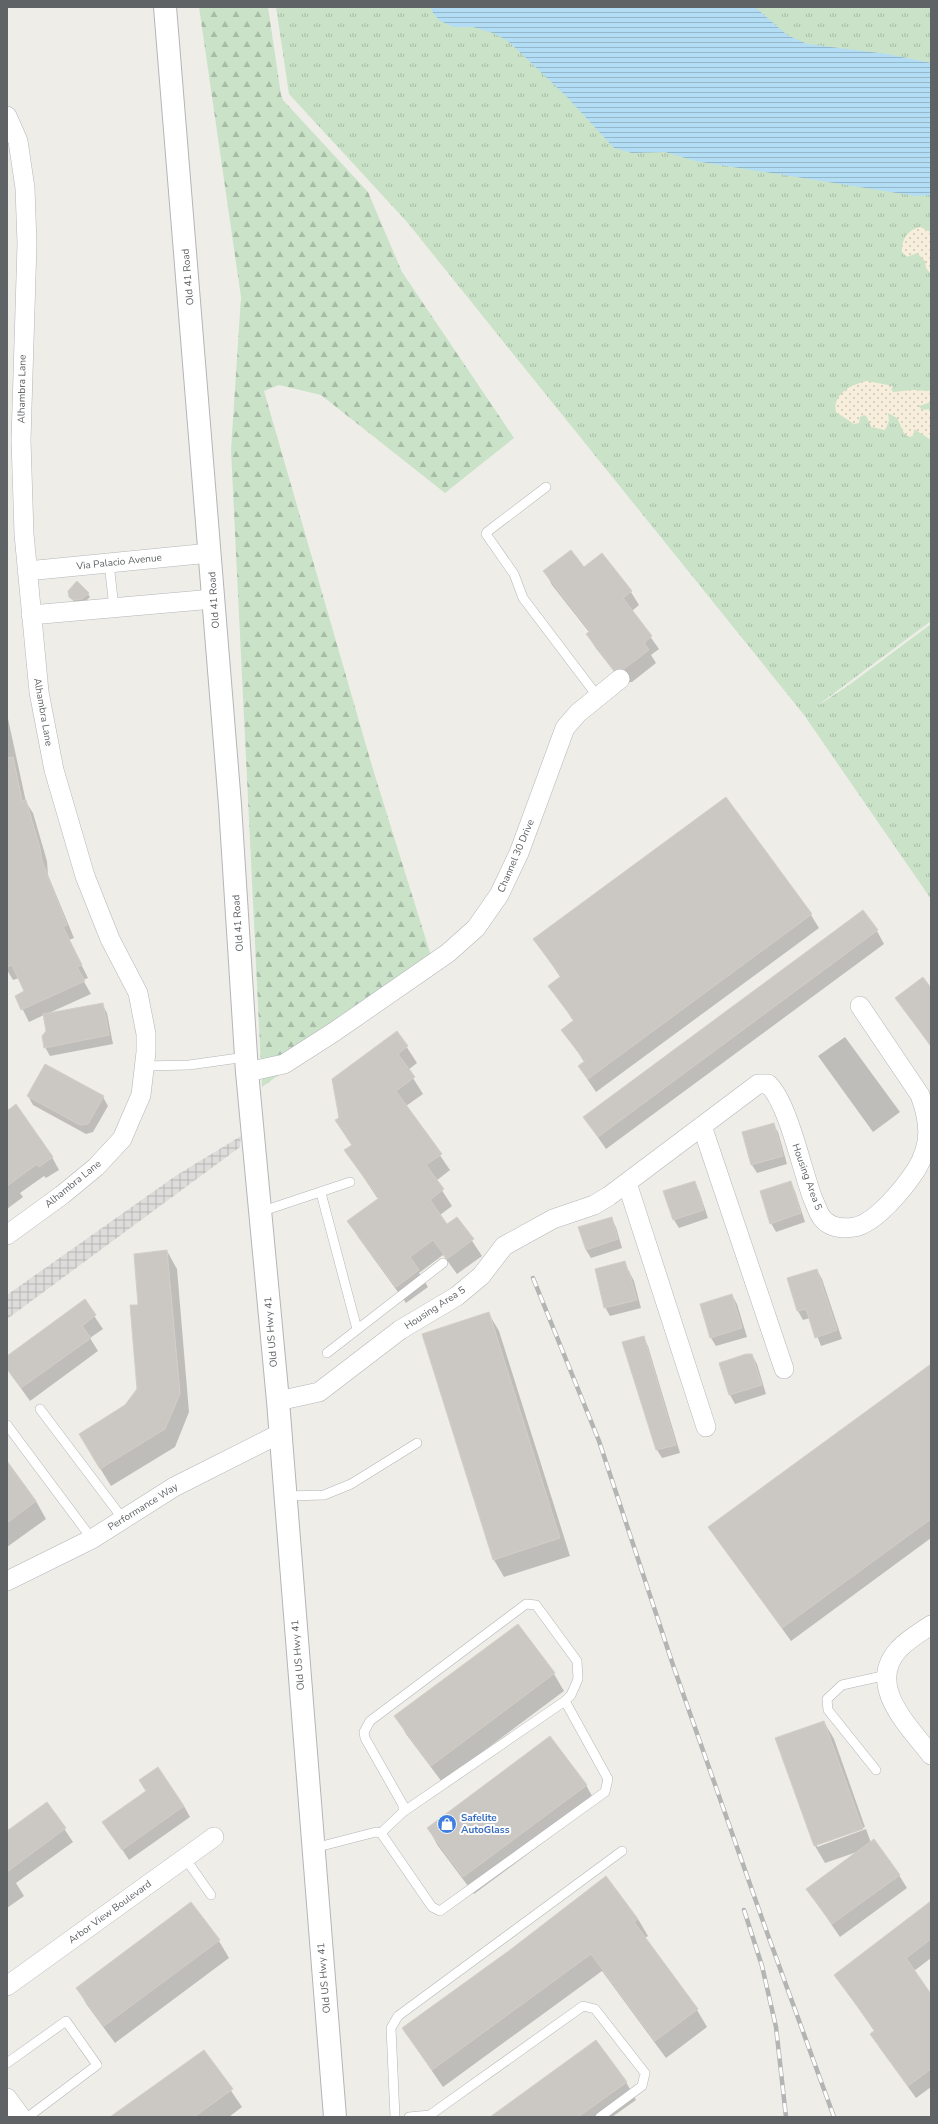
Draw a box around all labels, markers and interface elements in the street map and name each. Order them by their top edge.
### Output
street label: Old 41 Road [179,248,197,306]
street label: Alhambra Lane [14,355,30,423]
street label: Via Palacio Avenue [75,551,162,574]
street label: Old 41 Road [205,571,223,629]
street label: Alhambra Lane [30,677,56,747]
street label: Channel 30 Drive [494,817,538,895]
street label: Old 41 Road [229,894,247,952]
street label: Housing Area 5 [788,1142,826,1212]
street label: Alhambra Lane [42,1157,104,1211]
street label: Housing Area 5 [402,1283,468,1333]
street label: Old US Hwy 41 [261,1296,281,1368]
street label: Performance Way [105,1479,182,1534]
street label: Old US Hwy 41 [288,1619,308,1691]
place label: Safelite AutoGlass [461,1811,510,1837]
shop icon: Safelite AutoGlass [436,1813,458,1835]
street label: Arbor View Boulevard [66,1877,155,1947]
street label: Old US Hwy 41 [314,1942,334,2014]

